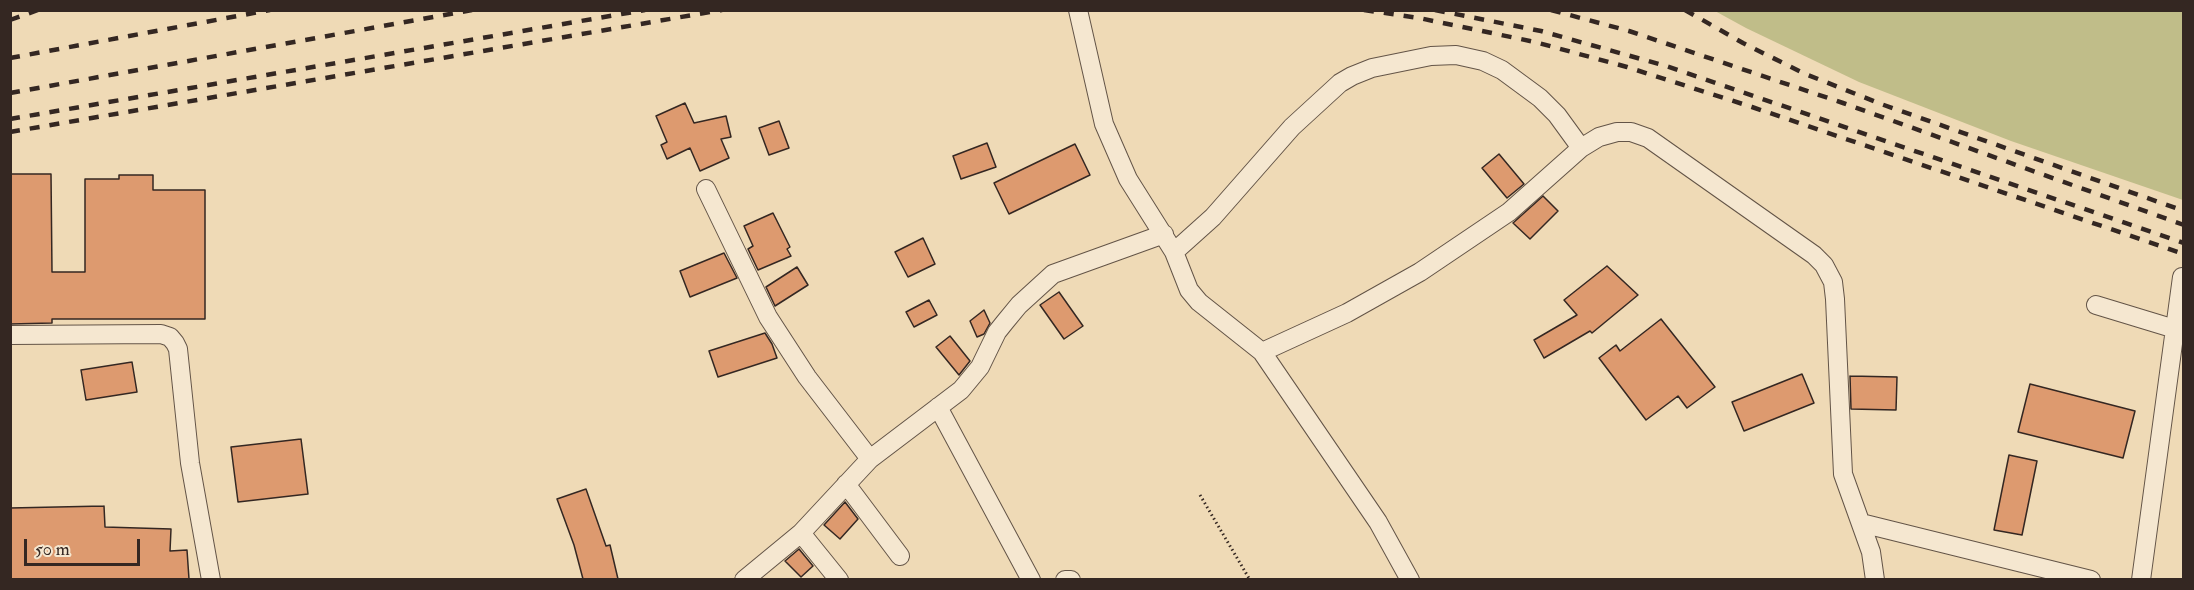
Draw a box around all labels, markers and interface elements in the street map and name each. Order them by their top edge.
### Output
scale bar [27,527,142,565]
text: 50 m [35,538,70,561]

